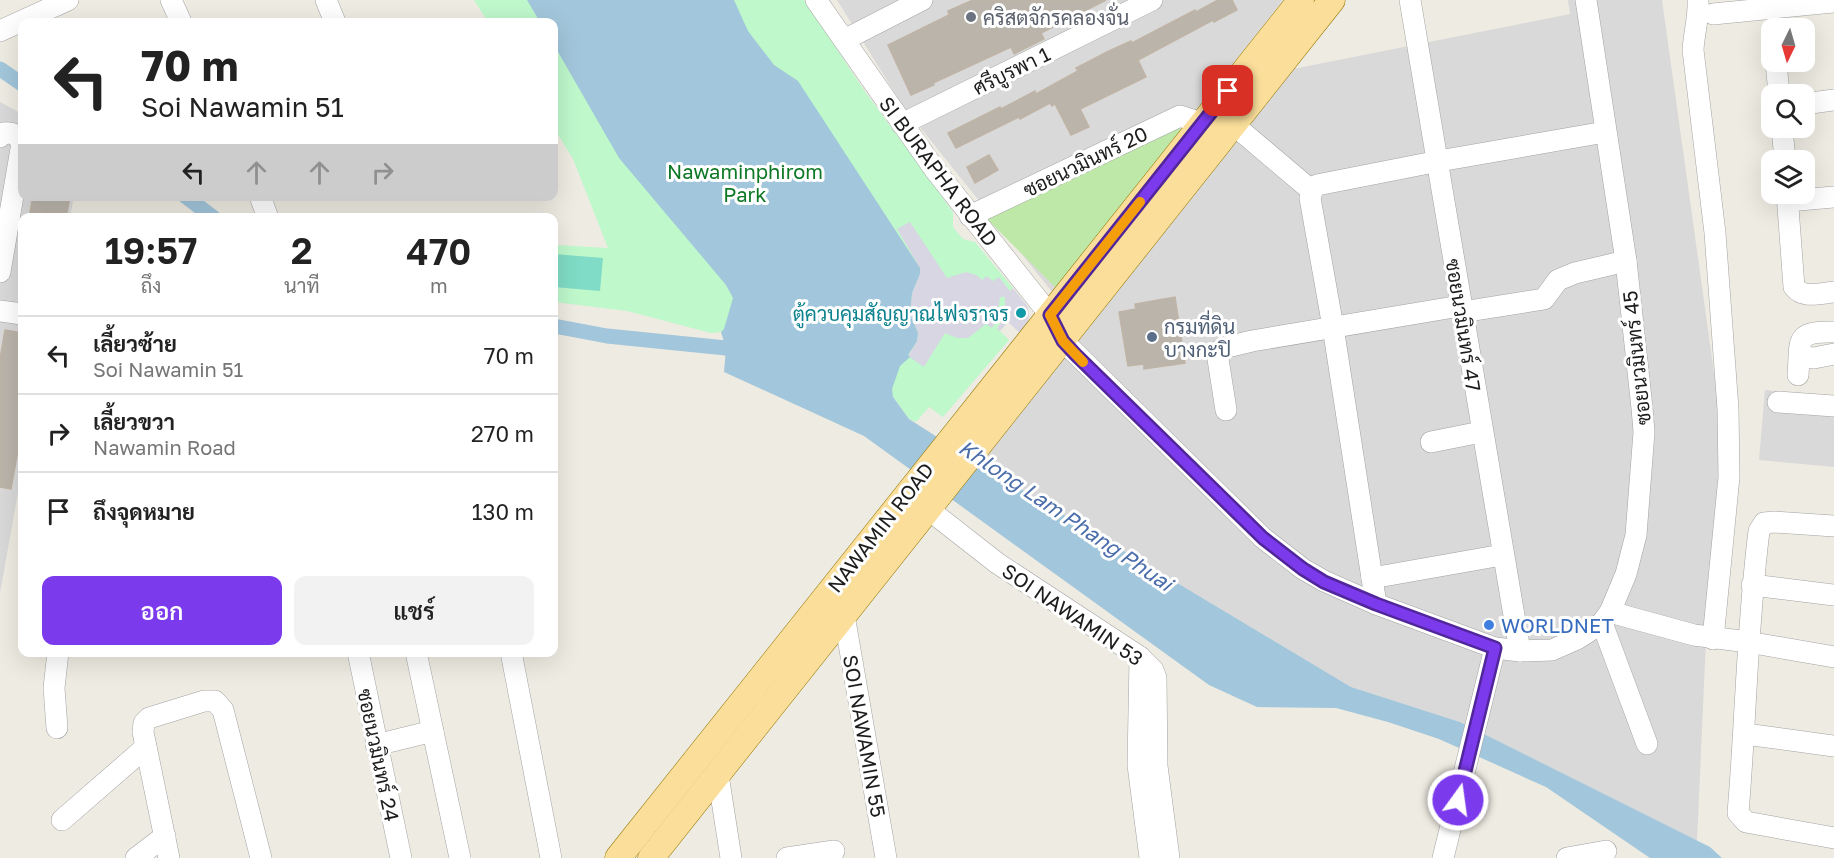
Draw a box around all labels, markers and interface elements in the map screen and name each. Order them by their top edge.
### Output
place label: คริสตจักรคลองจั่น [983,2,1129,29]
marker: คริสตจักรคลองจั่น [964,10,978,24]
north arrow [1761,18,1815,72]
map controls [1761,18,1815,204]
text: 70 m [141,40,238,90]
street label: ศรีบูรพา 1 [968,41,1056,103]
icon: left [42,42,120,120]
pin [1202,65,1253,116]
icon: arrive [1211,74,1244,107]
button: search [1761,84,1815,138]
text: Soi Nawamin 51 [141,91,344,123]
street label: SI BURAPHA ROAD [875,91,1003,251]
street label: ซอยนวมินทร์ 20 [1018,120,1151,201]
button: layers [1761,150,1815,204]
icon: left [177,156,210,189]
icon: ahead [240,156,273,189]
icon: ahead [303,156,336,189]
icon: right [366,156,399,189]
park label: Nawaminphirom Park [667,159,823,206]
text: 19:57 [105,229,197,272]
text: 2 [291,229,313,272]
text: 470 [406,230,471,273]
street label: ซอยนวมินทร์ 47 [1442,257,1487,393]
text: ถึง [141,273,161,297]
text: นาที [284,273,320,297]
text: m [430,273,448,297]
street label: ซอยนวมินทร์ 45 [1616,290,1655,427]
place label: ตู้ควบคุมสัญญาณไฟจราจร [793,301,1009,329]
marker: ตู้ควบคุมสัญญาณไฟจราจร [1014,306,1028,320]
place label: กรมที่ดิน บางกะปิ [1164,310,1235,361]
text: เลี้ยวซ้าย [93,330,177,357]
marker: กรมที่ดิน บางกะปิ [1145,330,1159,344]
icon: left [42,339,75,372]
text: 70 m [484,342,534,369]
text: Soi Nawamin 51 [93,357,243,381]
text: เลี้ยวขวา [93,408,175,435]
icon: right [42,417,75,450]
text: 270 m [471,420,534,447]
water label: Khlong Lam Phang Phuai [954,434,1180,598]
text: Nawamin Road [93,435,236,459]
street label: NAWAMIN ROAD [822,457,938,597]
icon: arrive [42,495,75,528]
text: ถึงจุดหมาย [93,498,195,525]
text: 130 m [472,498,534,525]
street label: SOI NAWAMIN 53 [998,558,1148,670]
button: ออก [42,576,282,645]
button: แชร์ [294,576,534,645]
place label: WORLDNET [1501,613,1614,637]
marker: WORLDNET [1482,618,1496,632]
street label: SOI NAWAMIN 55 [839,653,891,819]
street label: ซอยนวมินทร์ 24 [353,686,406,824]
position arrow [1426,768,1490,832]

